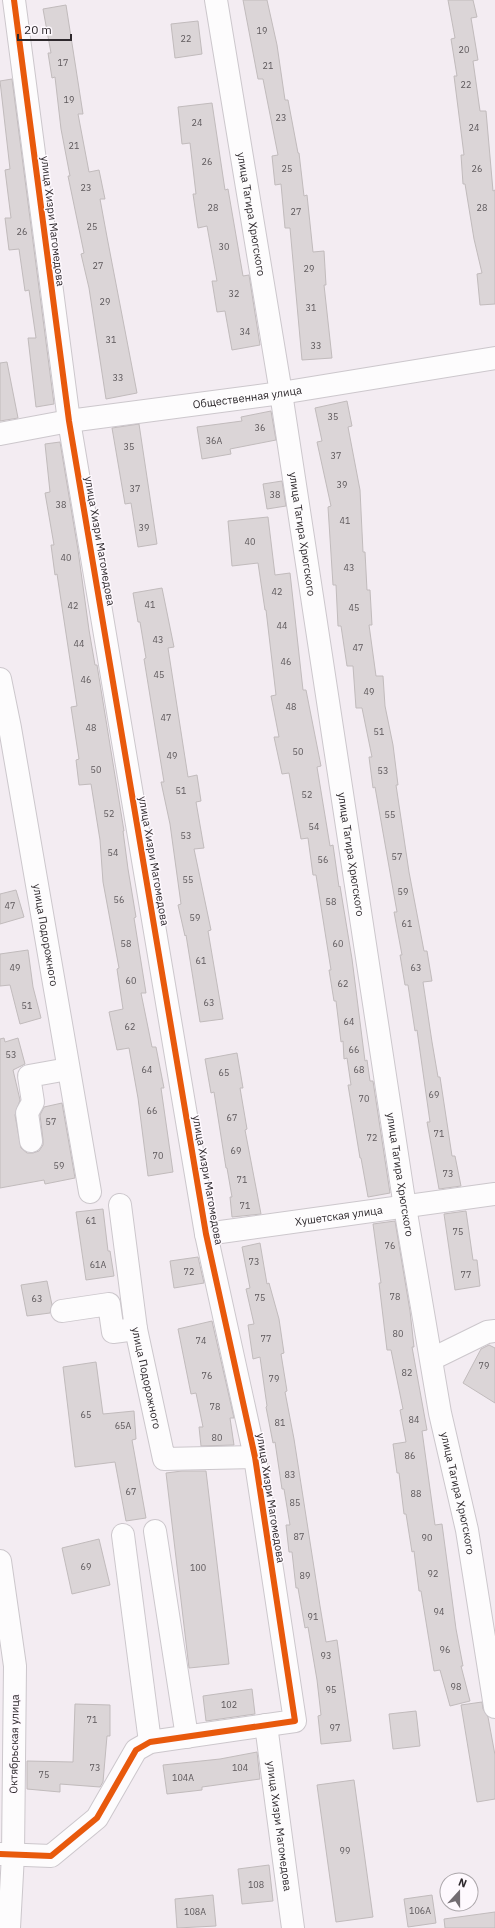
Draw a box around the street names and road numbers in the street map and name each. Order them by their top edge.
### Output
street label: улица Тагира Хрюгского [234,151,269,277]
street label: улица Хизри Магомедова [38,155,68,287]
street label: Общественная улица [192,383,303,412]
street label: улица Тагира Хрюгского [286,471,319,597]
street label: улица Хизри Магомедова [82,475,118,607]
street label: улица Тагира Хрюгского [335,791,368,917]
street label: улица Хизри Магомедова [136,795,172,927]
street label: улица Подорожного [30,883,61,987]
street label: улица Тагира Хрюгского [384,1112,417,1238]
street label: улица Хизри Магомедова [190,1114,226,1246]
street label: Хушетская улица [294,1203,384,1229]
street label: улица Подорожного [129,1326,164,1430]
street label: улица Тагира Хрюгского [438,1431,478,1556]
street label: улица Хизри Магомедова [254,1432,288,1564]
street label: Октябрьская улица [6,1694,22,1794]
street label: улица Хизри Магомедова [264,1760,295,1892]

